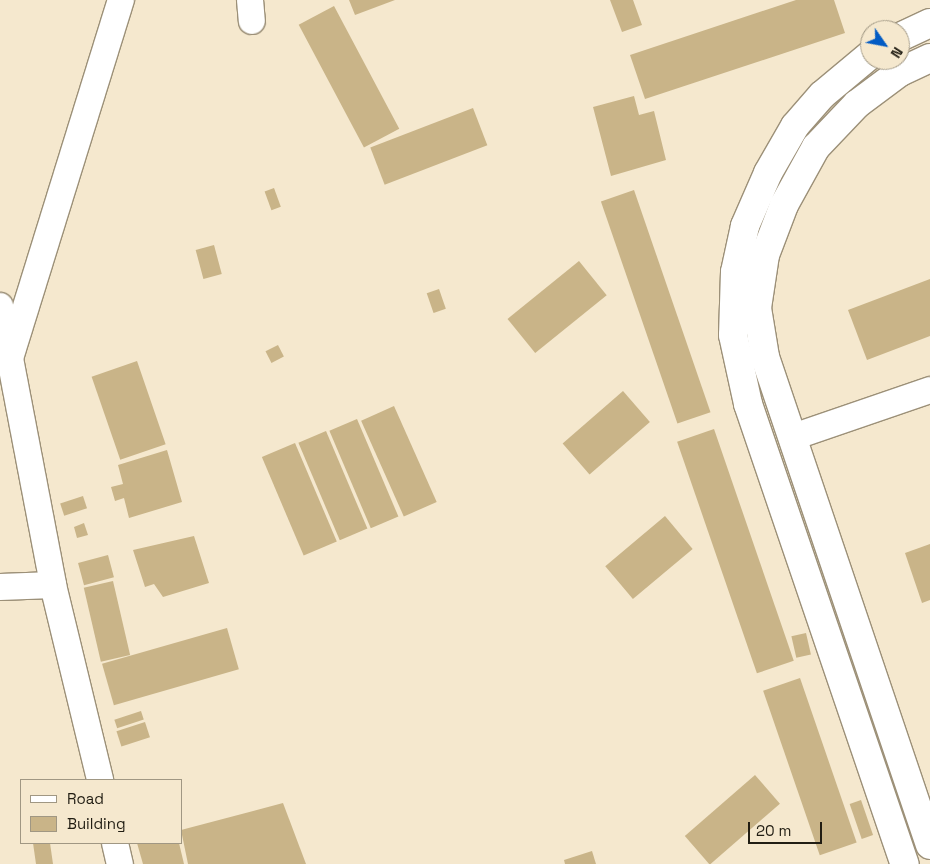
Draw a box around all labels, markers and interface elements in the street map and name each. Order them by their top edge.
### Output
north arrow [860,20,910,70]
text: N [887,44,907,61]
legend [20,779,182,844]
text: Road [67,789,104,808]
scale bar [750,812,824,844]
text: Building [67,814,126,833]
text: 20 m [756,821,791,840]

